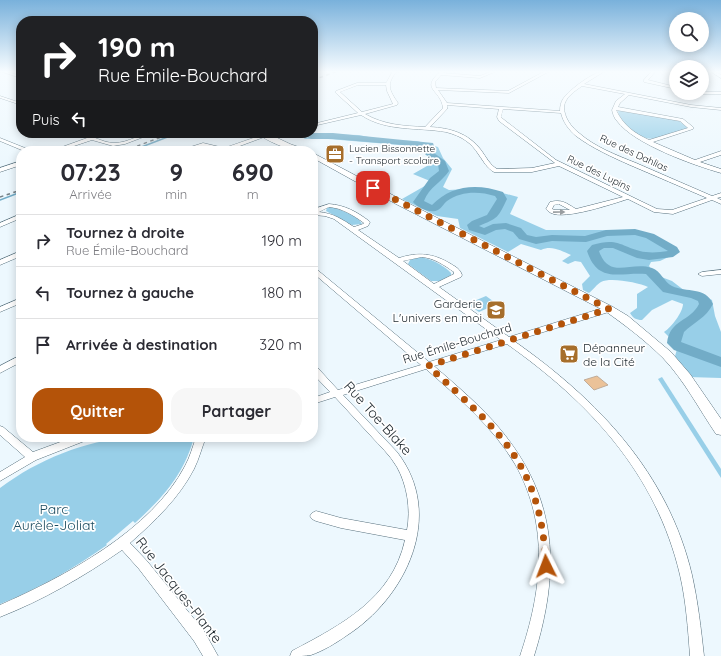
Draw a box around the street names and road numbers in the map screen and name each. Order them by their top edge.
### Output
street label: Rue des Dahlias [598,131,671,175]
street label: Rue des Lupins [565,152,633,194]
street label: Rue Émile-Bouchard [401,319,513,367]
street label: Rue Toe-Blake [340,377,416,459]
street label: Rue Jacques-Plante [132,533,226,647]

